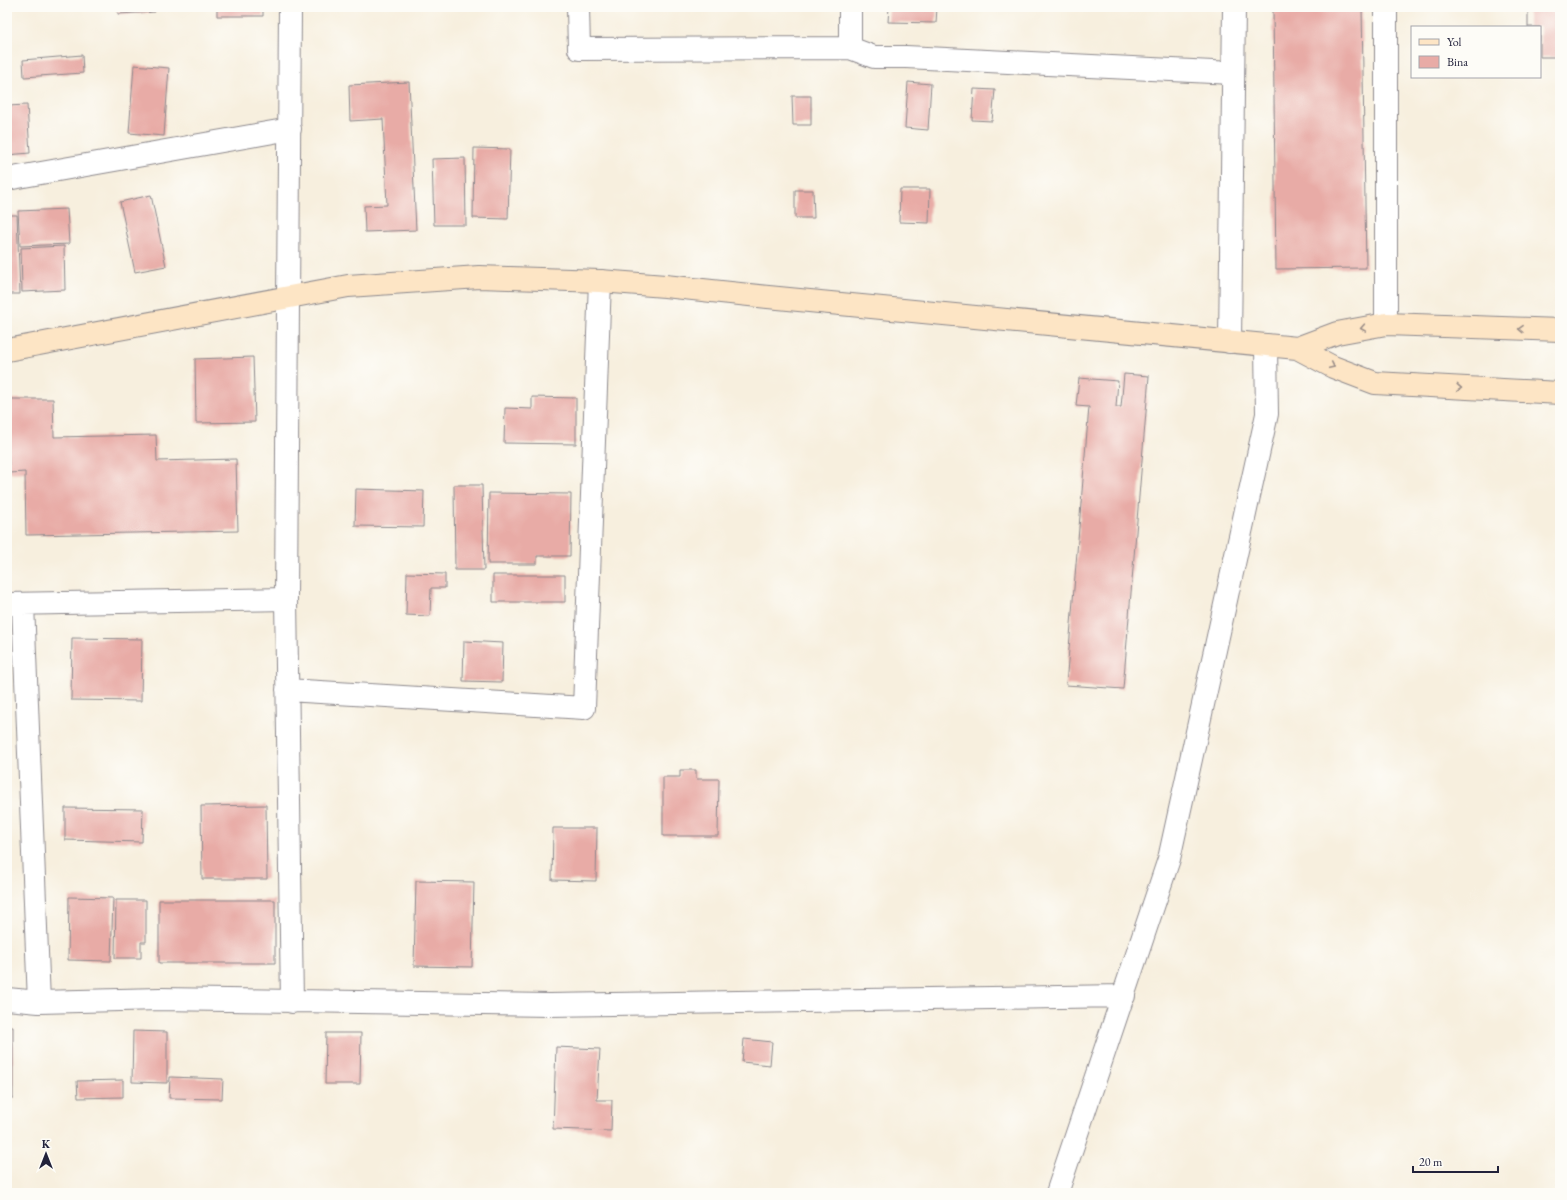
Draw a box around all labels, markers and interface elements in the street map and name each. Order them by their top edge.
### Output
legend [1411,26,1541,78]
text: Yol [1447,34,1461,50]
text: Bina [1447,54,1468,70]
one-way arrow [1360,324,1367,332]
one-way arrow [1518,325,1524,333]
one-way arrow [1328,361,1335,369]
one-way arrow [1456,383,1462,392]
north arrow [26,1134,66,1174]
text: K [42,1137,51,1151]
scale bar [1413,1148,1498,1174]
text: 20 m [1419,1154,1443,1170]

